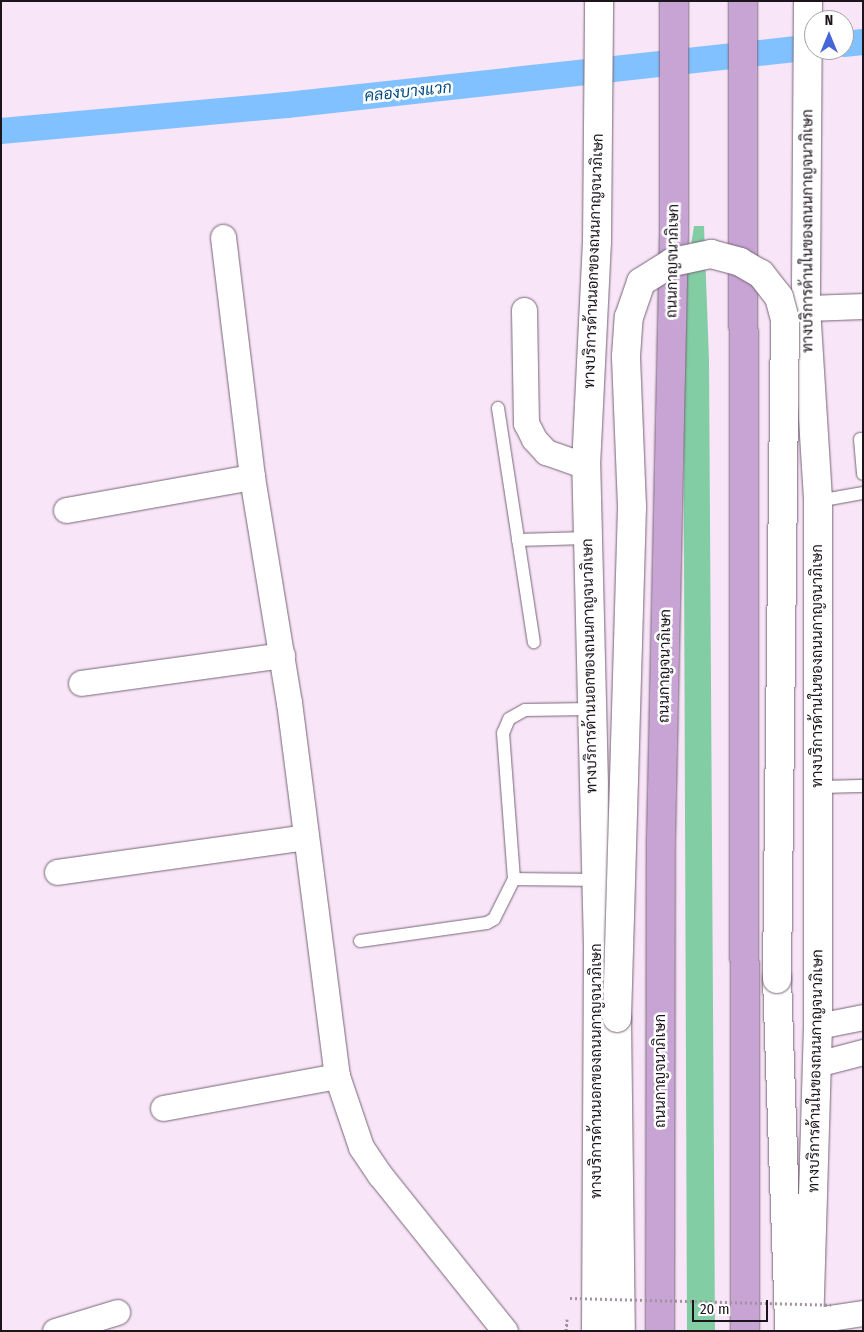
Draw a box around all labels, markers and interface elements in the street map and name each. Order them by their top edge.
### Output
north arrow [804,10,854,60]
text: N [825,12,833,29]
water label: คลองบางแวก [363,78,453,106]
street label: ทางบริการด้านในของถนนกาญจนาภิเษก [799,109,817,353]
street label: ทางบริการด้านนอกของถนนกาญจนาภิเษก [581,133,607,389]
street label: ถนนกาญจนาภิเษก [663,204,683,318]
street label: ทางบริการด้านนอกของถนนกาญจนาภิเษก [579,538,601,794]
street label: ทางบริการด้านในของถนนกาญจนาภิเษก [809,544,827,788]
street label: ถนนกาญจนาภิเษก [655,609,675,723]
street label: ทางบริการด้านนอกของถนนกาญจนาภิเษก [588,943,606,1199]
street label: ทางบริการด้านในของถนนกาญจนาภิเษก [805,949,827,1193]
street label: ถนนกาญจนาภิเษก [652,1014,670,1128]
scale bar [694,1290,770,1322]
text: 20 m [700,1300,730,1318]

